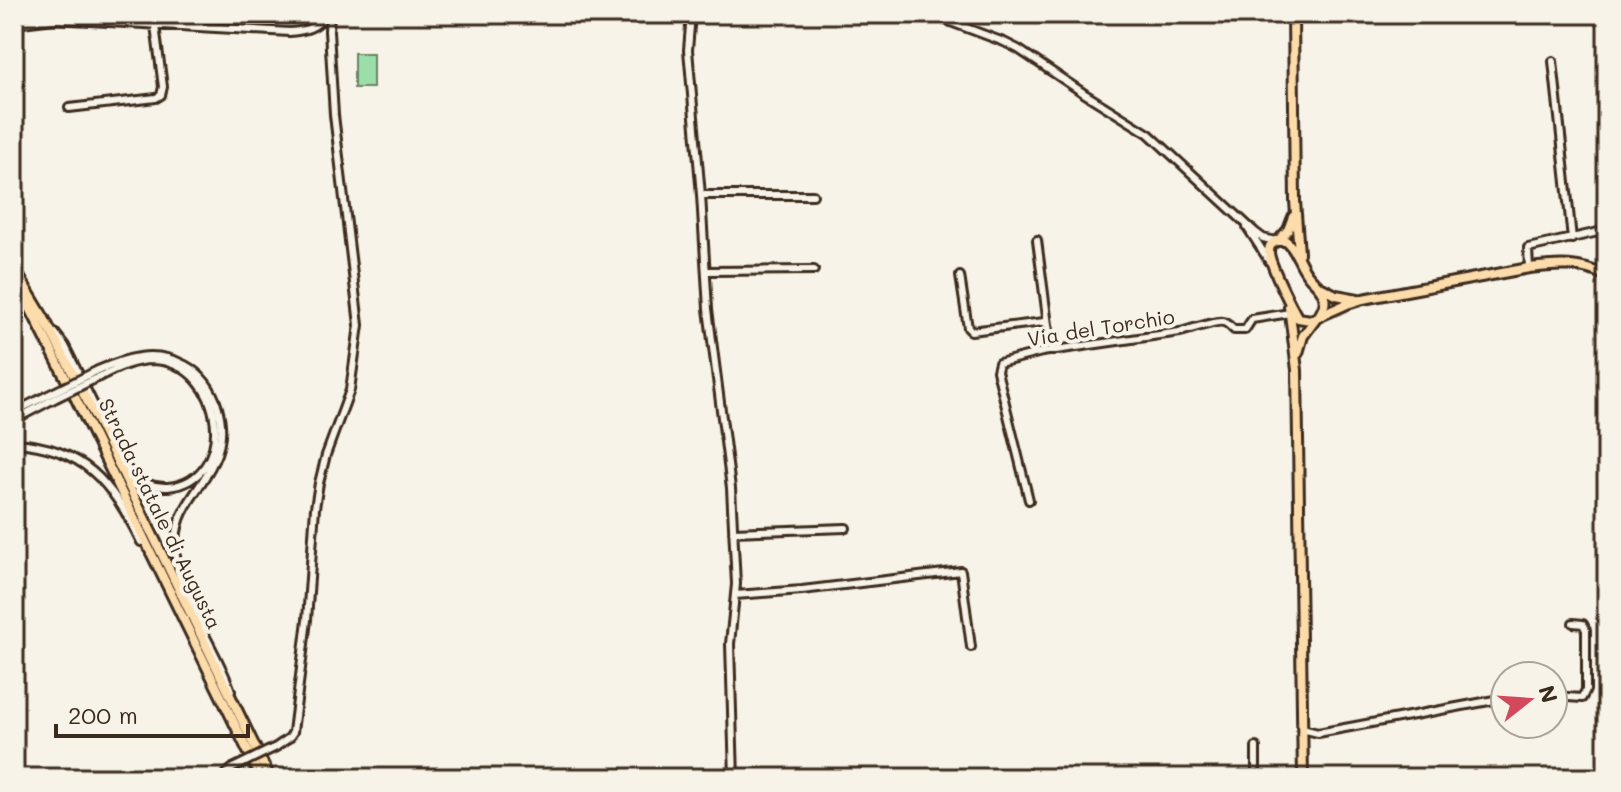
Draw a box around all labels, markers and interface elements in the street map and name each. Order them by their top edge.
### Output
street label: Via del Torchio [1026,303,1176,351]
street label: Strada statale di Augusta [94,394,228,633]
north arrow [1489,660,1569,740]
text: N [1532,682,1565,706]
scale bar [56,688,248,738]
text: 200 m [68,699,138,730]

